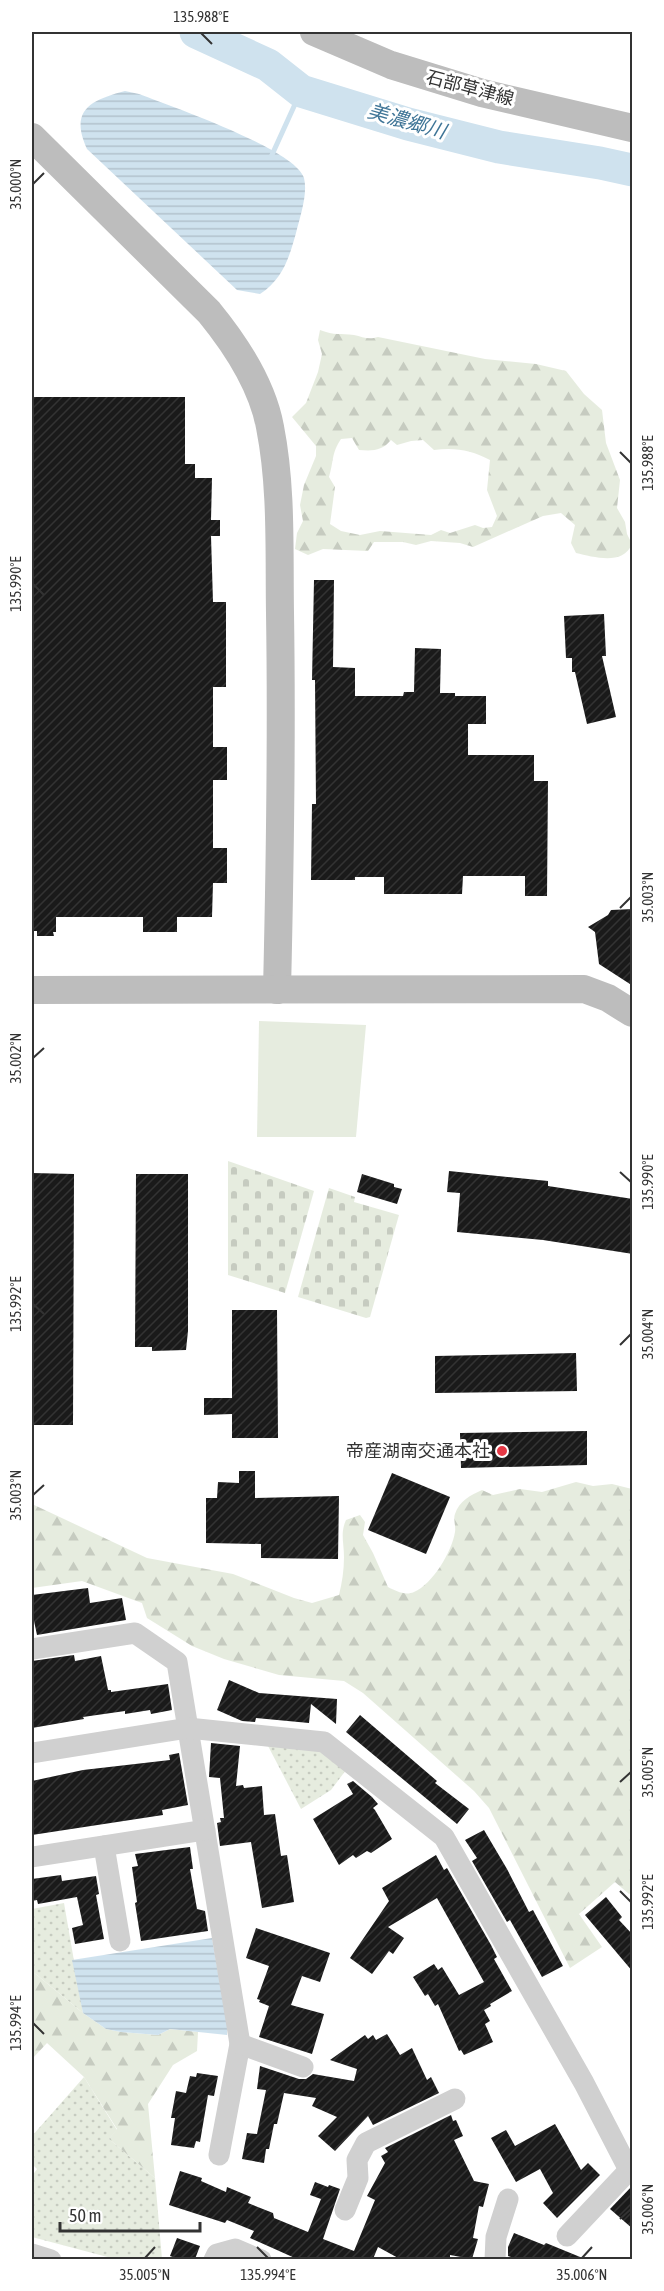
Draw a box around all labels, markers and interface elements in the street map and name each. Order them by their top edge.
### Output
text: 135.988°E [173,8,229,25]
street label: 石部草津線 [424,66,516,109]
water label: 美濃郷川 [366,98,451,143]
text: 35.000°N [7,159,24,209]
text: 135.988°E [639,435,656,491]
text: 135.990°E [7,556,24,612]
text: 35.003°N [639,872,656,922]
text: 35.002°N [7,1033,24,1083]
text: 135.990°E [639,1154,656,1210]
text: 135.992°E [7,1276,24,1332]
text: 35.004°N [639,1309,656,1359]
place label: 帝産湖南交通本社 [346,1440,490,1461]
marker: 帝産湖南交通本社 [495,1444,509,1458]
text: 35.003°N [7,1470,24,1520]
text: 35.005°N [639,1747,656,1797]
text: 135.992°E [639,1874,656,1930]
text: 135.994°E [7,1995,24,2051]
text: 35.006°N [639,2184,656,2234]
scale bar [60,2195,200,2233]
text: 50 m [69,2205,101,2226]
text: 35.005°N [120,2266,170,2283]
text: 135.994°E [240,2266,296,2283]
text: 35.006°N [557,2266,607,2283]

